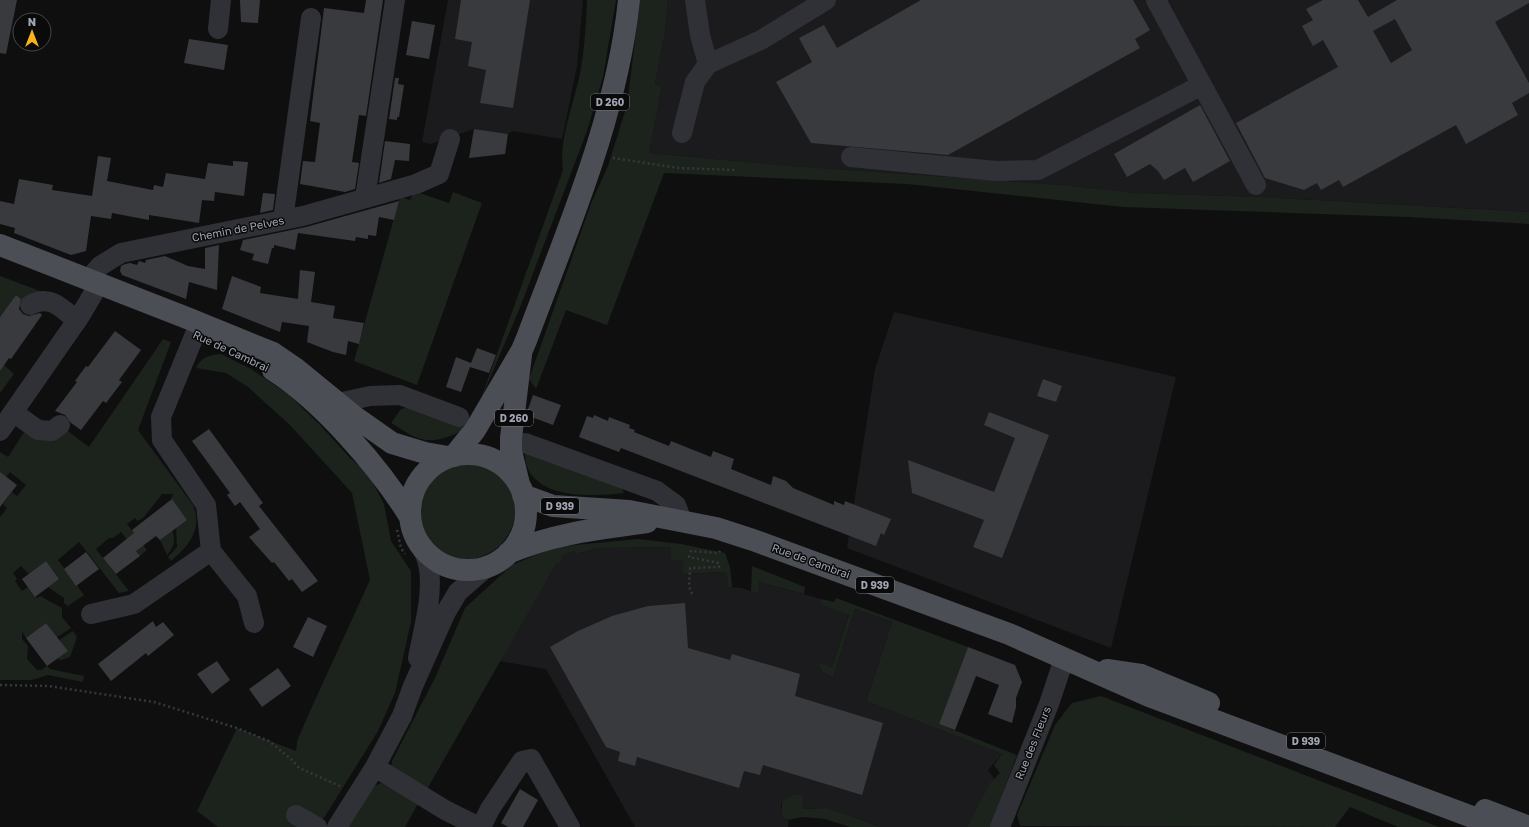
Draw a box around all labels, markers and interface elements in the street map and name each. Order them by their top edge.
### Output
north arrow [12,12,52,52]
text: N [28,15,36,28]
road number: D 260 [591,94,629,110]
street label: Chemin de Pelves [191,213,285,244]
street label: Rue de Cambrai [191,327,271,374]
road number: D 260 [495,410,533,426]
road number: D 939 [541,498,579,514]
street label: Rue de Cambrai [770,540,852,581]
road number: D 939 [856,577,894,593]
street label: Rue des Fleurs [1012,704,1053,781]
road number: D 939 [1287,733,1325,749]

